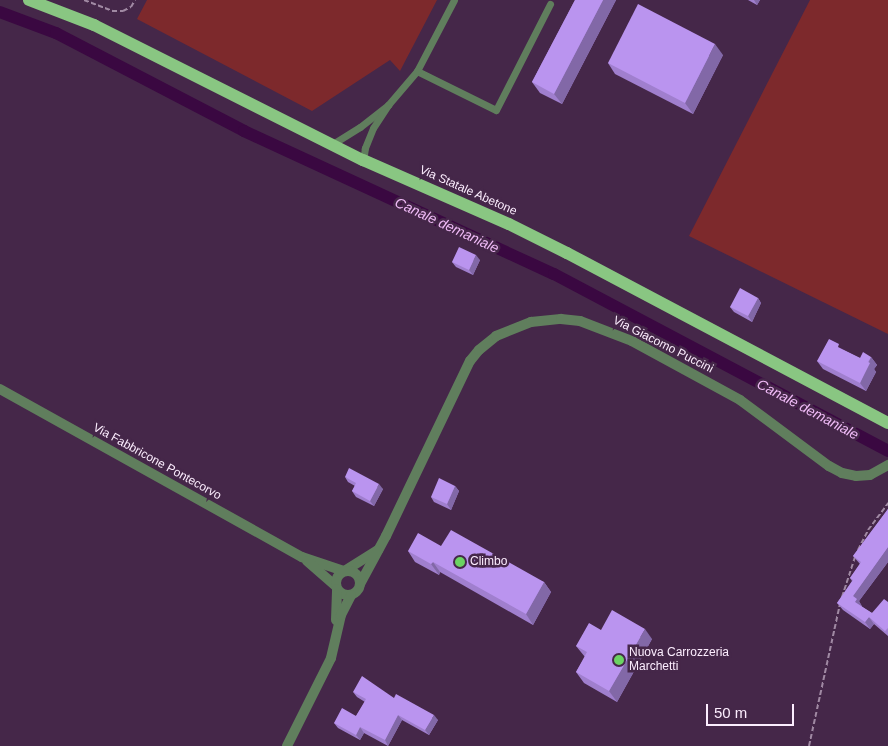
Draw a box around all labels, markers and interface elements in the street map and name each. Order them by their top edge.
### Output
street label: Via Statale Abetone [417,163,519,219]
water label: Canale demaniale [392,194,502,256]
street label: Via Giacomo Puccini [611,314,715,376]
water label: Canale demaniale [754,375,862,443]
street label: Via Fabbricone Pontecorvo [90,421,224,503]
place label: Climbo [470,555,507,569]
marker: Climbo [454,556,466,568]
place label: Nuova Carrozzeria Marchetti [629,646,729,674]
marker: Nuova Carrozzeria Marchetti [613,654,625,666]
scale bar [708,694,796,726]
text: 50 m [714,704,747,721]

